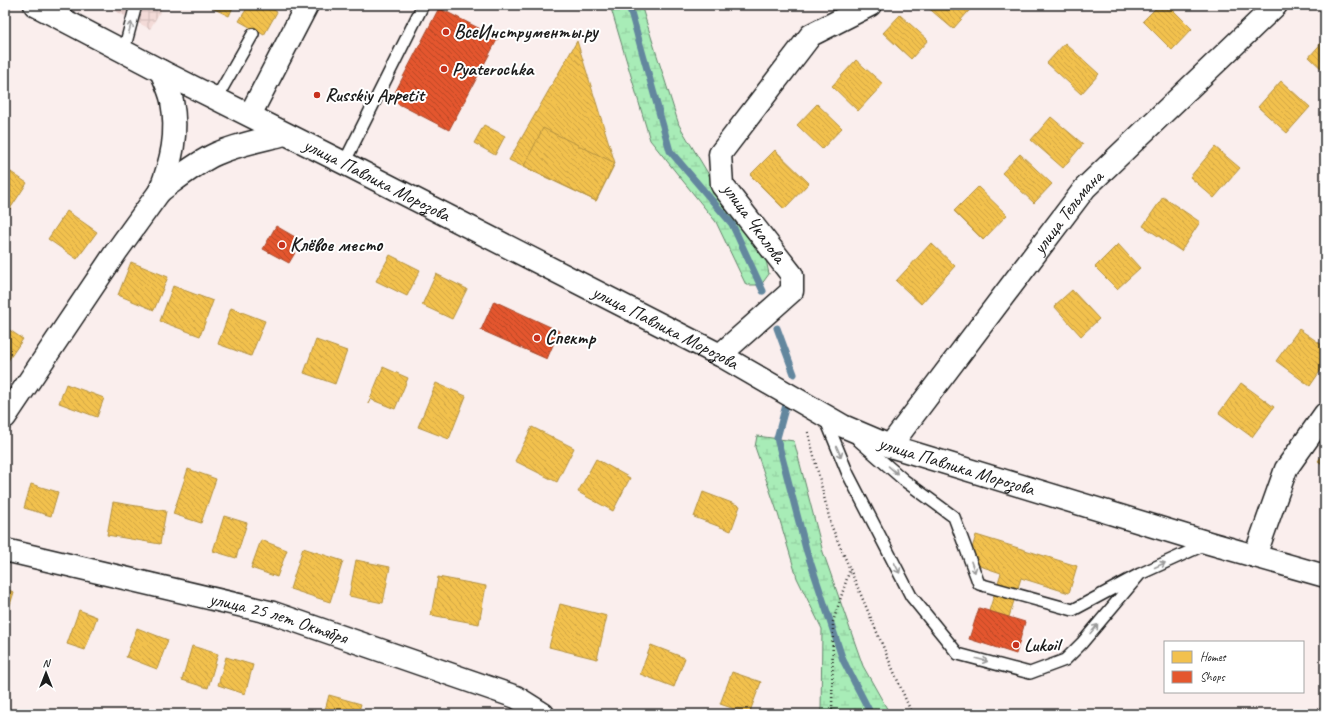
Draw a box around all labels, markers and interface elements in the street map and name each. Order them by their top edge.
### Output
place label: ВсеИнструменты.ру [454,20,600,44]
one-way arrow [126,21,134,34]
marker: ВсеИнструменты.ру [441,27,451,37]
place label: Pyaterochka [452,57,535,81]
marker: Pyaterochka [439,64,449,74]
place label: Russkiy Appetit [325,83,427,107]
marker: Russkiy Appetit [312,90,322,100]
street label: улица Павлика Морозова [299,132,456,228]
street label: улица Тельмана [1027,163,1110,260]
street label: улица Чкалова [716,177,792,270]
place label: Клёвое место [290,233,383,257]
marker: Клёвое место [277,240,287,250]
street label: улица Павлика Морозова [587,279,744,376]
place label: Спектр [545,326,597,350]
marker: Спектр [532,333,542,343]
street label: улица Павлика Морозова [874,430,1039,502]
one-way arrow [835,445,843,457]
one-way arrow [888,466,898,475]
one-way arrow [969,560,977,572]
one-way arrow [1153,560,1165,568]
one-way arrow [894,562,901,574]
street label: улица 25 лет Октября [206,586,352,650]
one-way arrow [1089,624,1098,634]
place label: Lukoil [1024,633,1063,657]
marker: Lukoil [1011,640,1021,650]
legend [1164,641,1304,693]
text: Homes [1200,649,1227,665]
north arrow [26,653,66,693]
text: N [43,656,52,670]
one-way arrow [975,657,988,664]
text: Shops [1200,669,1225,685]

